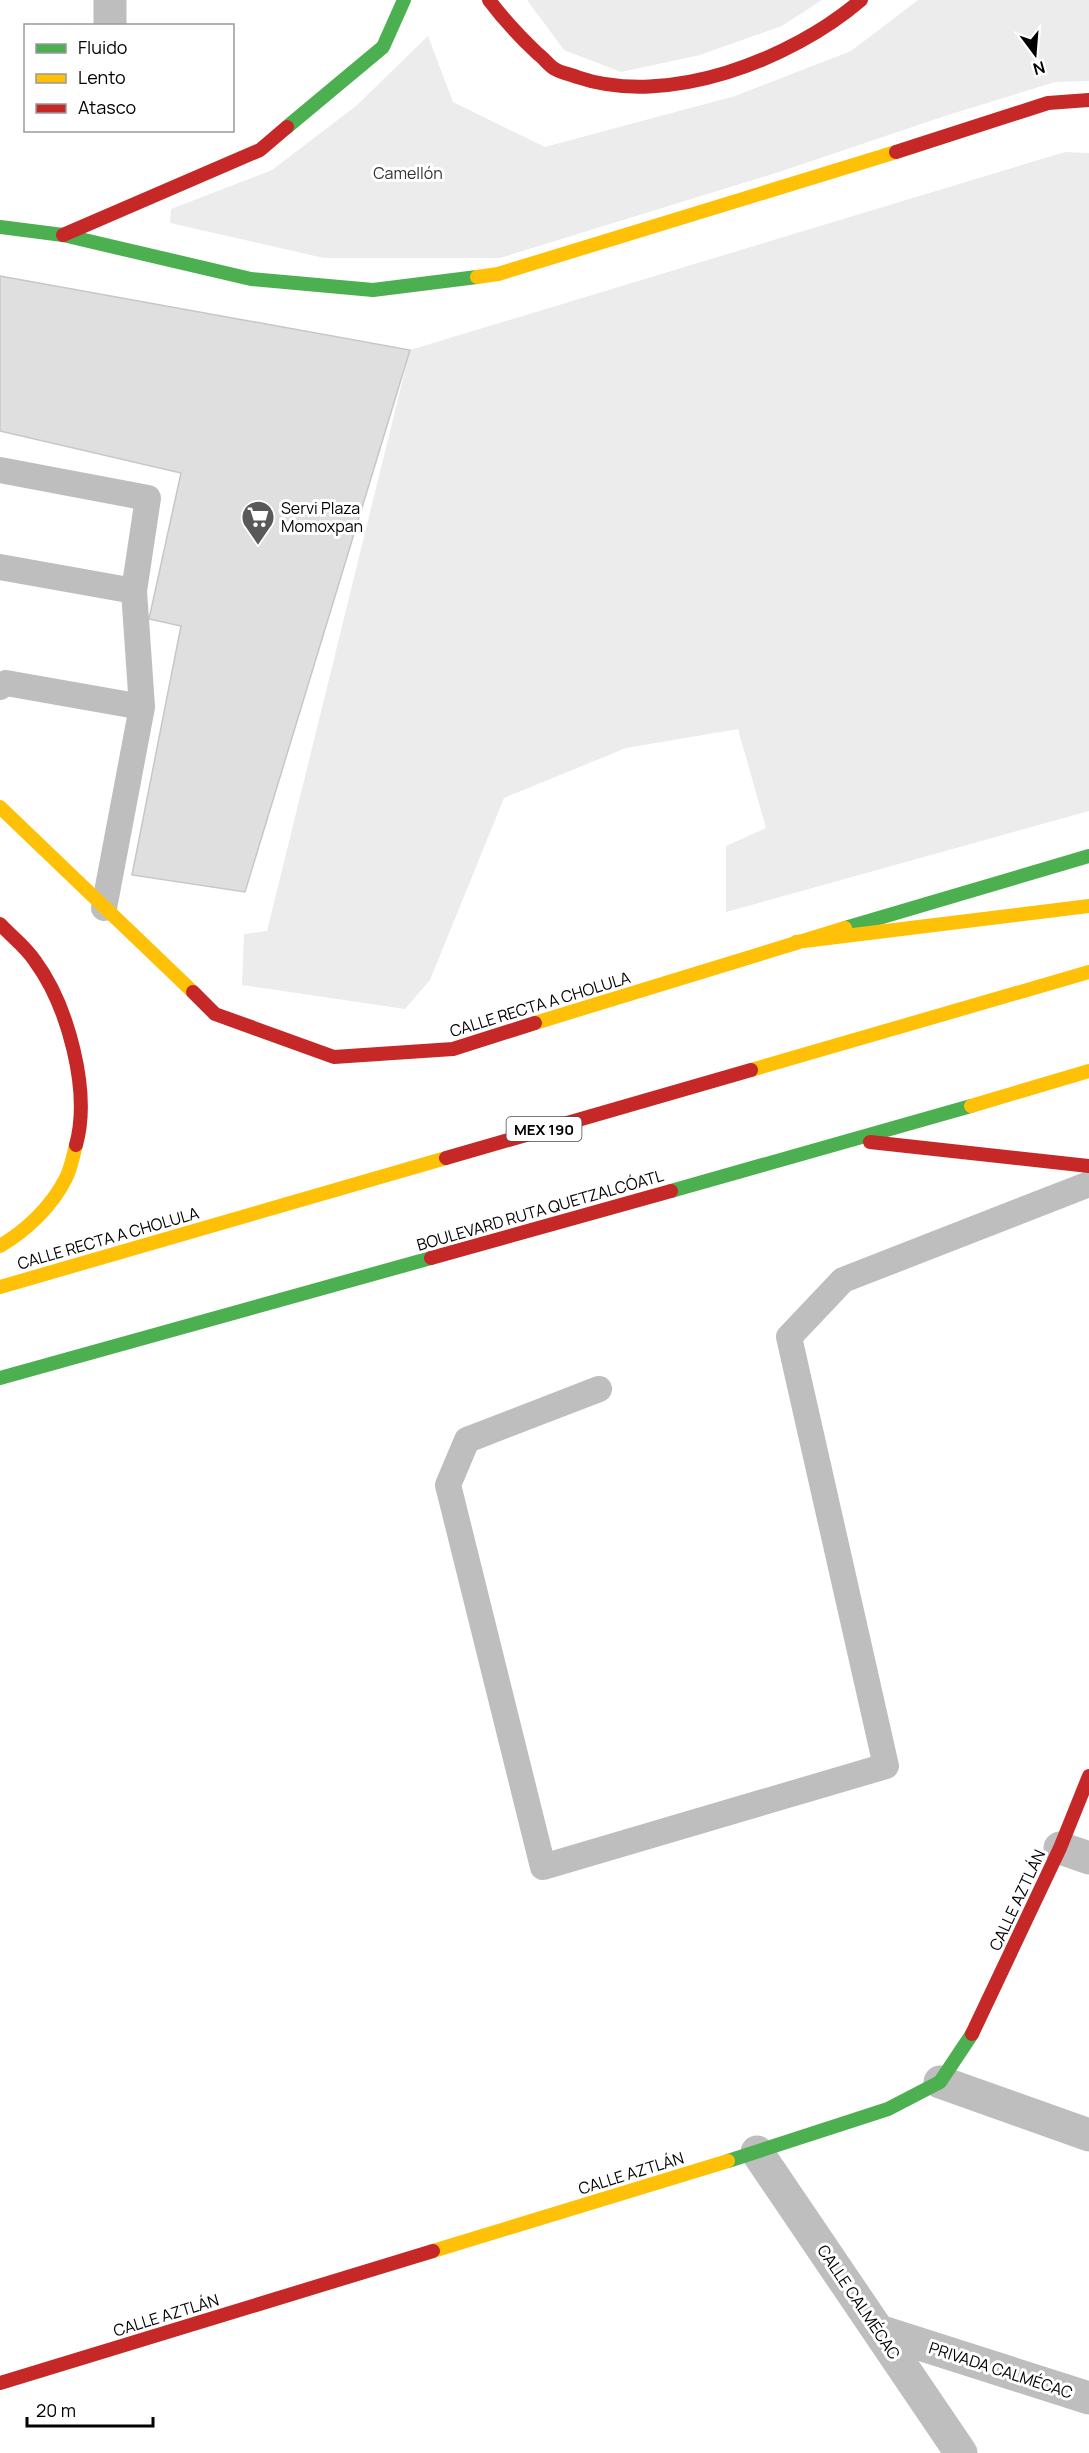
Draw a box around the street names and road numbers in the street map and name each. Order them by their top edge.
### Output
street label: CALLE RECTA A CHOLULA [447,966,633,1042]
road number: MEX 190 [506,1117,582,1141]
street label: BOULEVARD RUTA QUETZALCÓATL [414,1164,666,1256]
street label: CALLE RECTA A CHOLULA [15,1202,201,1274]
street label: CALLE AZTLÁN [984,1846,1050,1954]
street label: CALLE AZTLÁN [576,2146,686,2200]
street label: CALLE CALMÉCAC [812,2240,906,2364]
street label: CALLE AZTLÁN [111,2288,221,2342]
street label: PRIVADA CALMÉCAC [926,2336,1076,2404]

